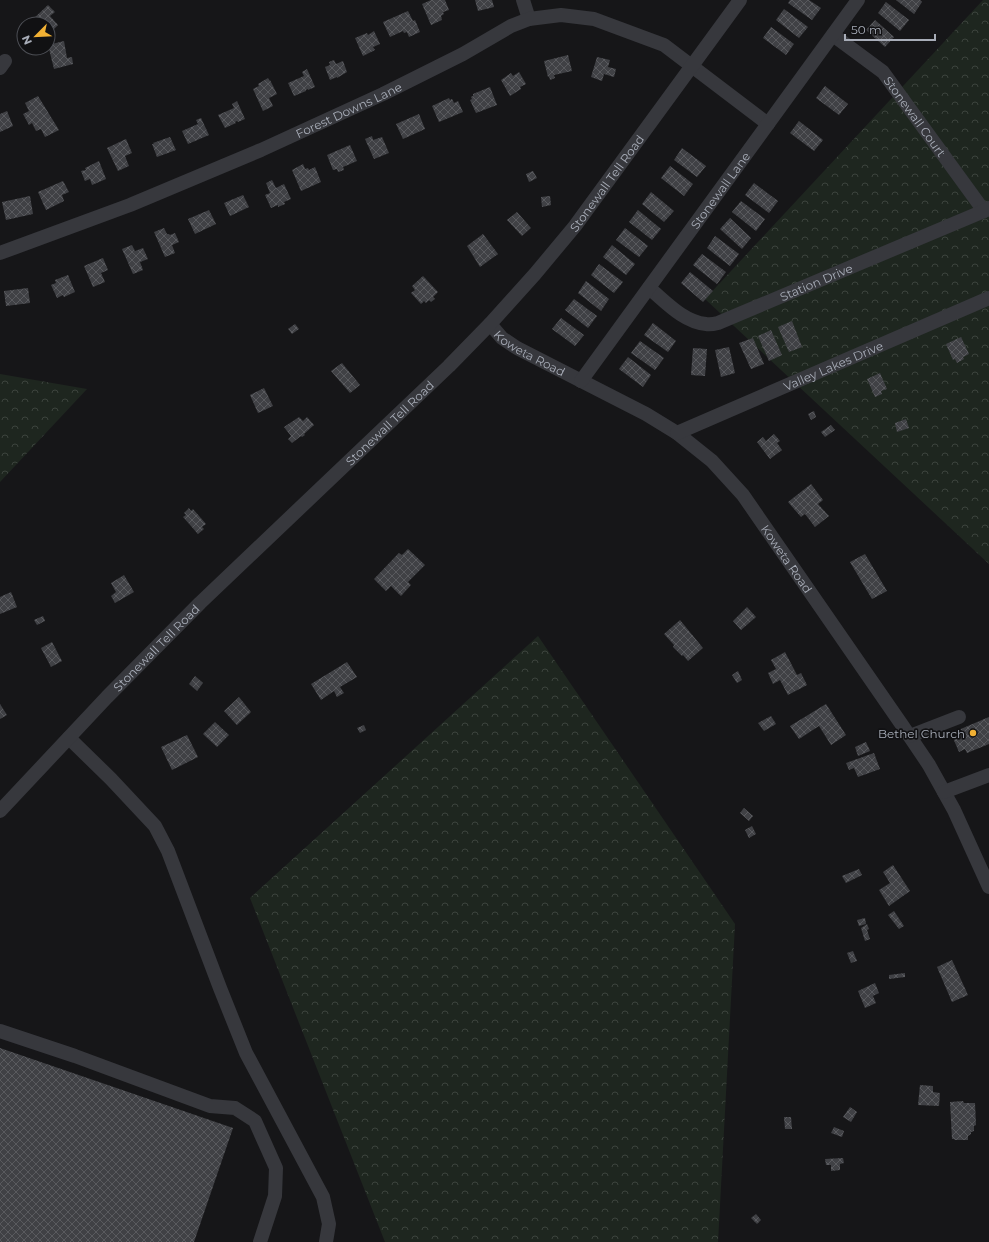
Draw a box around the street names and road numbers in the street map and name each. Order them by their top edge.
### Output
street label: Stonewall Court [881,73,949,160]
street label: Forest Downs Lane [293,78,404,141]
street label: Stonewall Tell Road [566,132,647,235]
street label: Stonewall Lane [687,149,753,232]
street label: Station Drive [777,260,855,304]
street label: Koweta Road [491,327,568,379]
street label: Valley Lakes Drive [781,337,885,394]
street label: Stonewall Tell Road [342,377,437,468]
street label: Koweta Road [758,522,816,596]
street label: Stonewall Tell Road [110,601,202,694]

